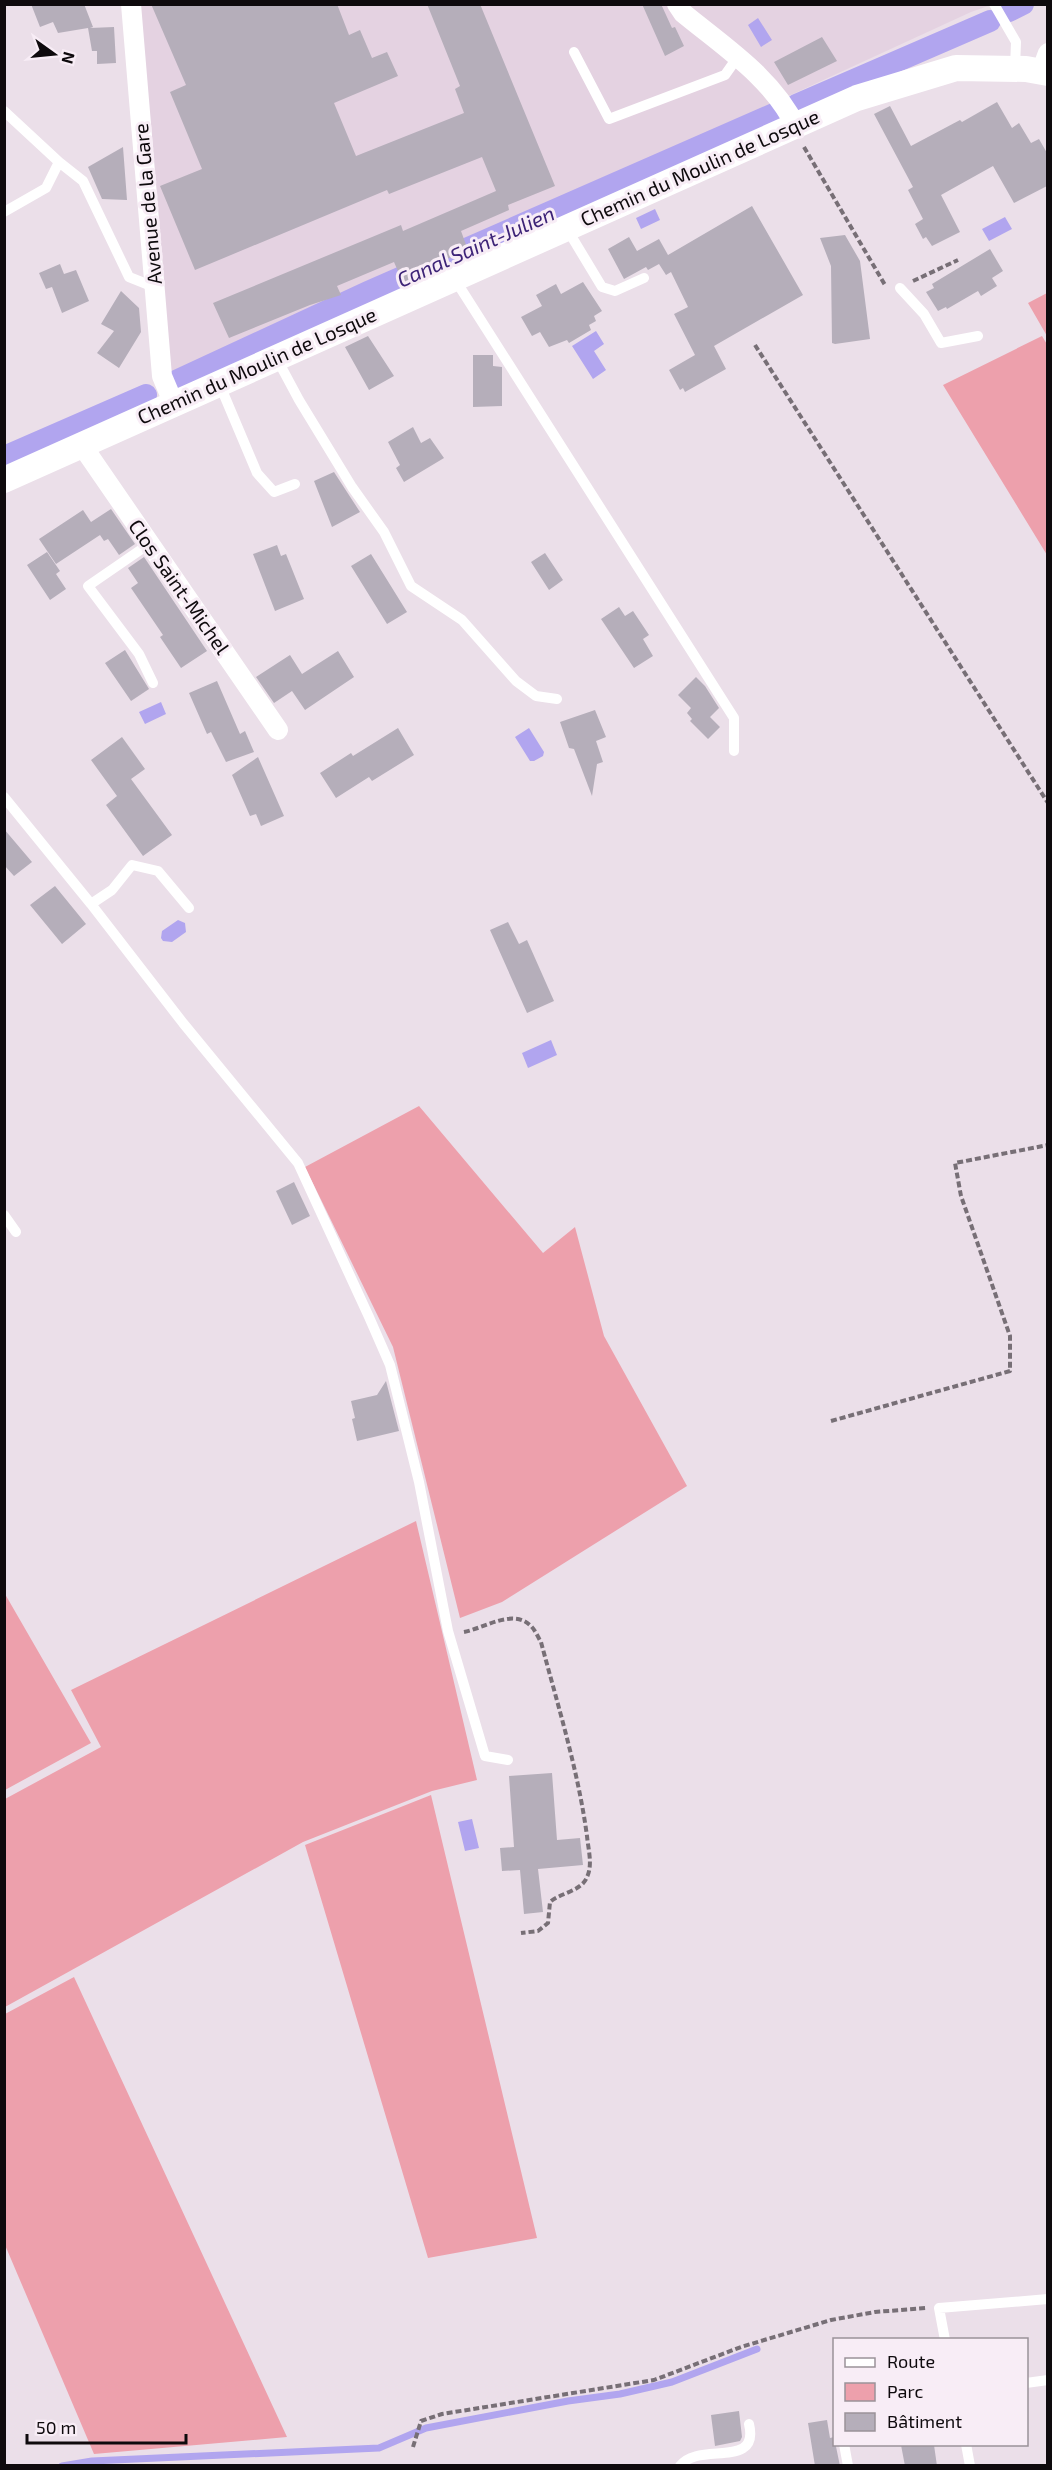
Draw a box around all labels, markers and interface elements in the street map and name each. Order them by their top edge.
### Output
north arrow [24,24,84,84]
text: N [58,50,80,66]
street label: Chemin du Moulin de Losque [576,103,823,231]
street label: Avenue de la Gare [128,123,166,286]
water label: Canal Saint-Julien [393,200,558,292]
street label: Chemin du Moulin de Losque [133,301,380,429]
street label: Clos Saint-Michel [124,514,235,659]
legend [833,2338,1028,2446]
text: Route [887,2350,935,2372]
text: Parc [887,2380,923,2402]
scale bar [27,2407,186,2445]
text: Bâtiment [887,2410,962,2432]
text: 50 m [36,2416,76,2438]

